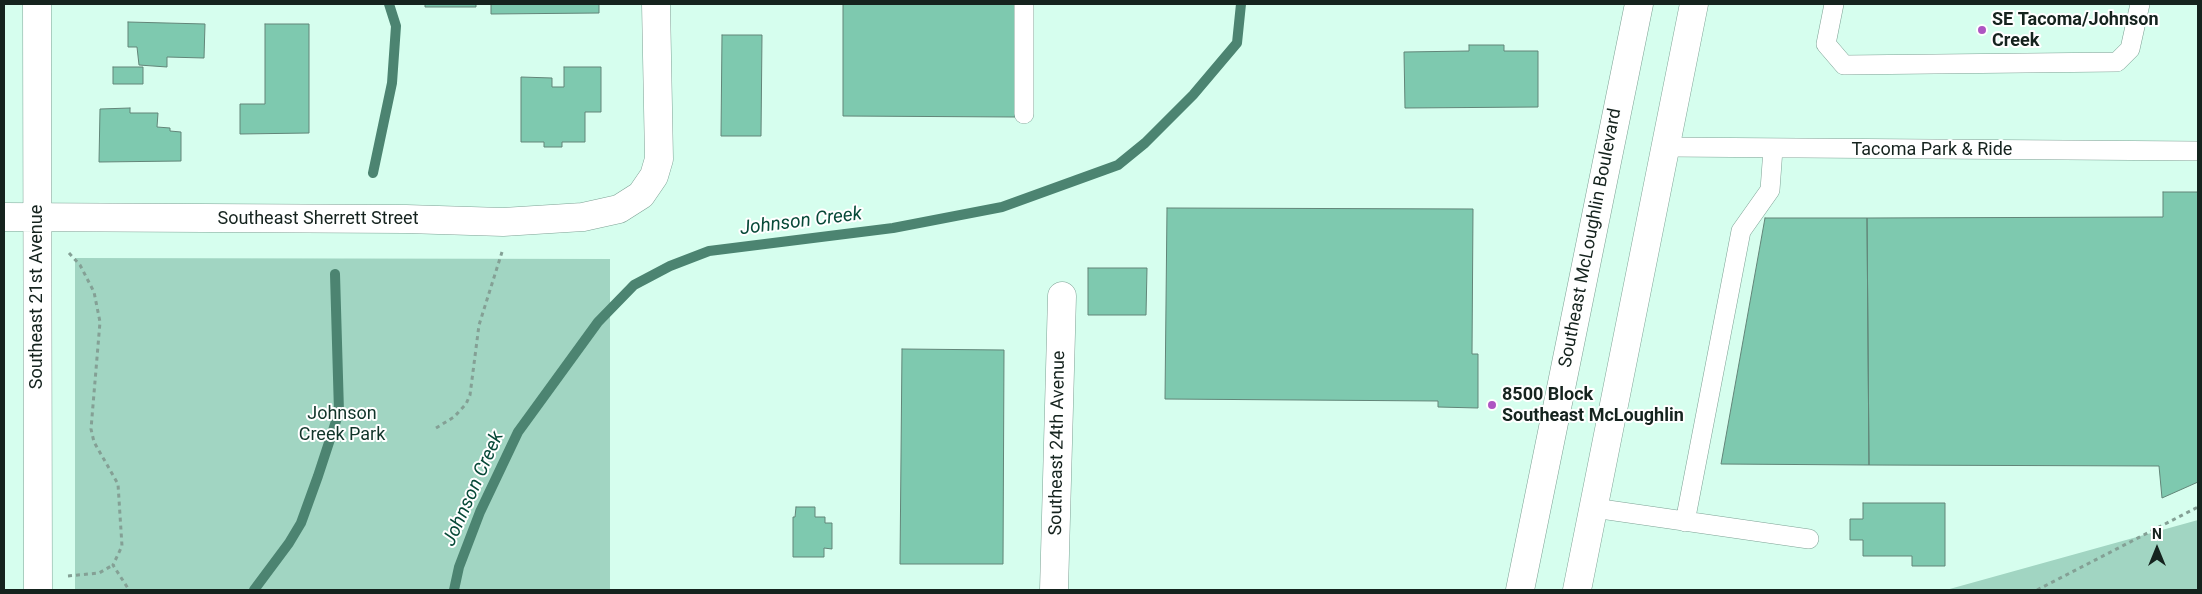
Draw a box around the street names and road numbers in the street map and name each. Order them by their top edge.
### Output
street label: Southeast McLoughlin Boulevard [1555,107,1627,369]
street label: Tacoma Park & Ride [1852,139,2012,161]
street label: Southeast 21st Avenue [26,205,48,389]
street label: Southeast Sherrett Street [217,208,419,230]
street label: Southeast 24th Avenue [1046,350,1070,536]

